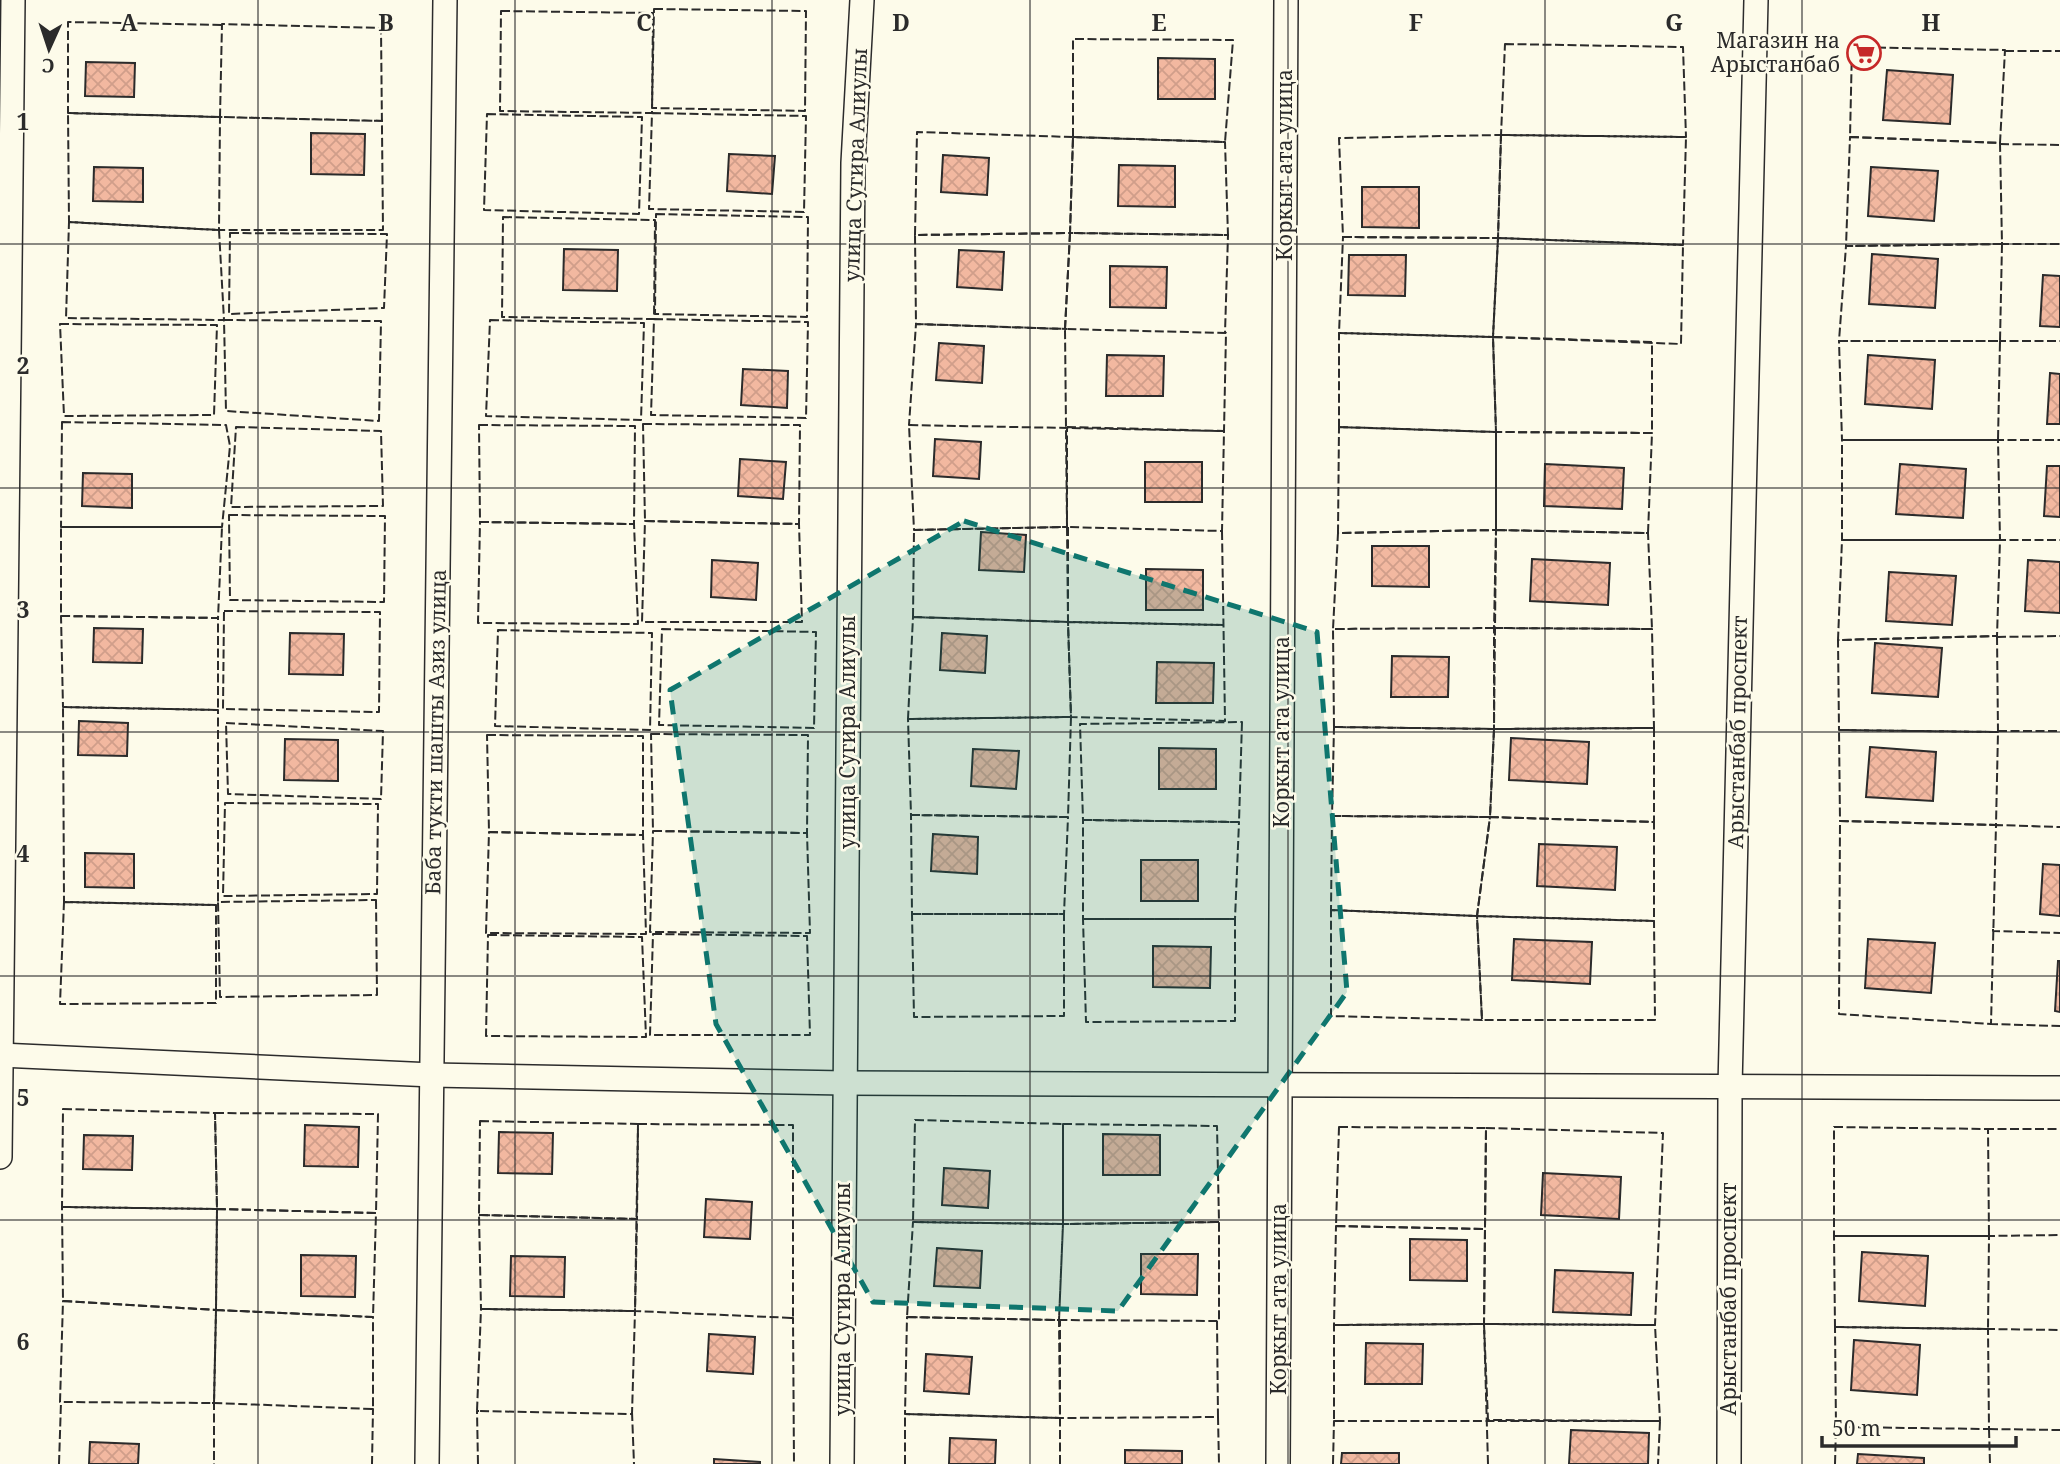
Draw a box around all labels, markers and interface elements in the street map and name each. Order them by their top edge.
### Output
text: A [120,6,138,38]
text: B [378,6,394,38]
text: C [636,6,652,38]
text: D [892,6,910,38]
text: E [1151,6,1167,38]
text: F [1409,6,1423,38]
text: G [1665,6,1683,38]
text: H [1922,6,1941,38]
north arrow [14,14,84,84]
place label: Магазин на Арыстанбаб [1711,26,1840,78]
supermarket icon: Магазин на Арыстанбаб [1845,34,1883,72]
street label: улица Сугира Алиулы [837,48,873,282]
text: С [41,53,55,79]
street label: Коркыт ата улица [1270,69,1298,261]
text: 1 [17,105,30,137]
text: 2 [17,349,30,381]
street label: Баба тукти шашты Азиз улица [418,569,452,895]
text: 3 [17,593,30,625]
street label: улица Сугира Алиулы [833,615,861,849]
street label: Арыстанбаб проспект [1721,615,1753,849]
street label: Коркыт ата улица [1267,636,1295,828]
text: 4 [17,837,30,869]
text: 5 [17,1081,30,1113]
street label: улица Сугира Алиулы [828,1182,856,1416]
street label: Арыстанбаб проспект [1714,1182,1742,1416]
street label: Коркыт ата улица [1264,1203,1292,1395]
text: 6 [17,1325,30,1357]
scale bar [1822,1404,2016,1448]
text: 50 m [1832,1414,1881,1442]

